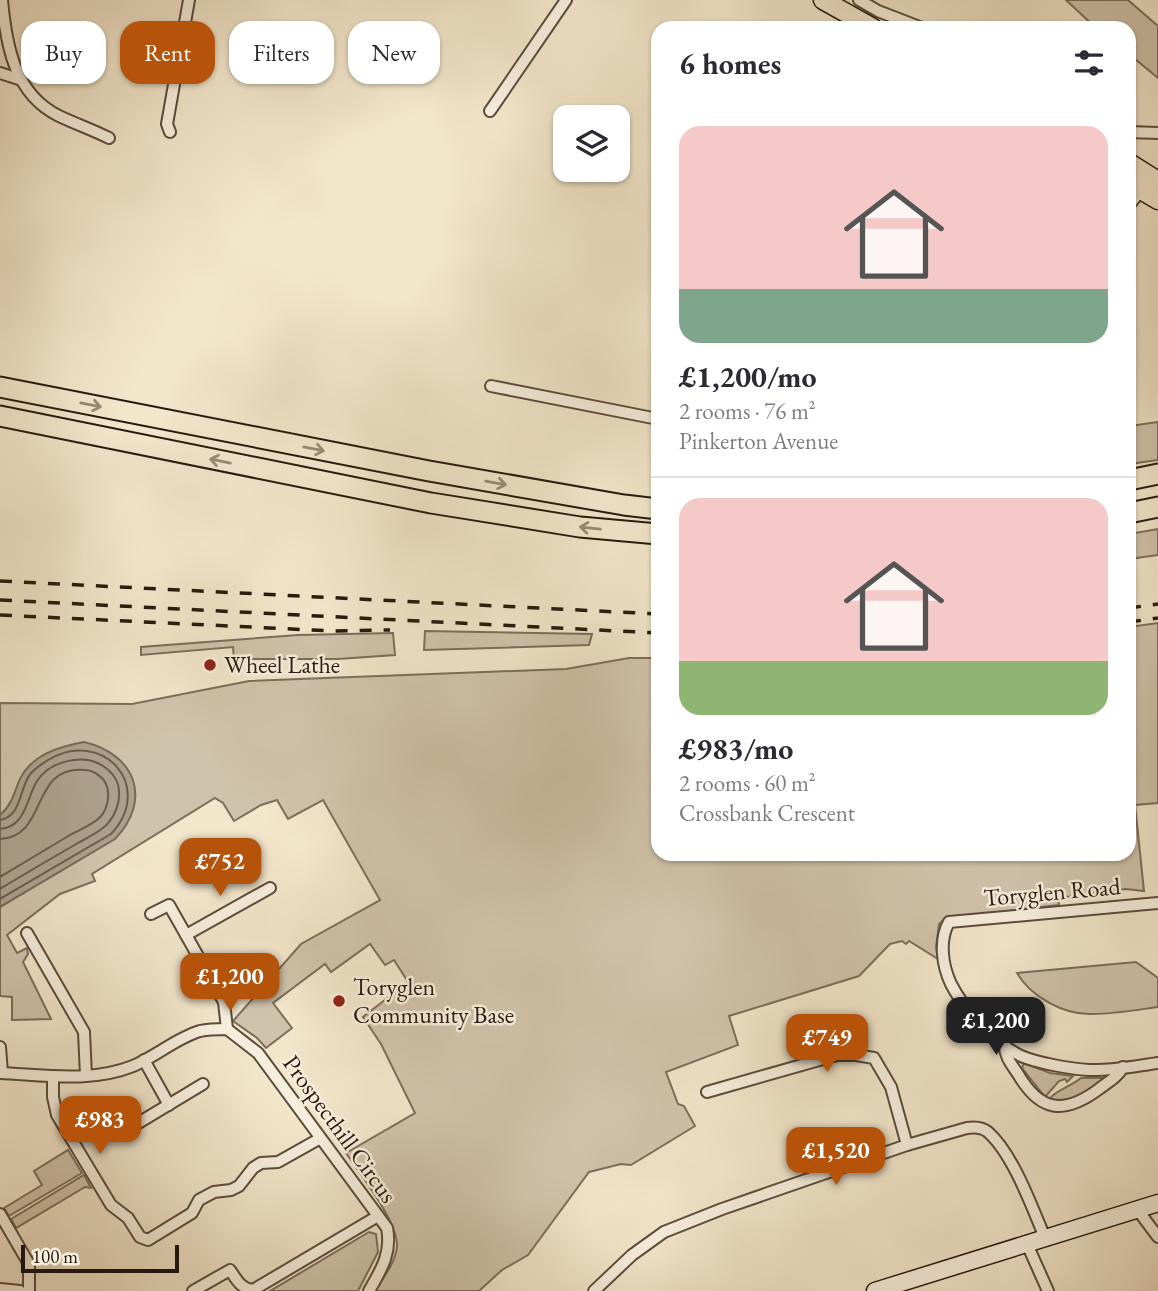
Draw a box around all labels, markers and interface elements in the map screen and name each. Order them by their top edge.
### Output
chip: Buy [21,21,106,84]
chip: Rent [120,21,215,84]
chip: Filters [229,21,334,84]
chip: New [348,21,440,84]
text: 6 homes [679,44,781,83]
icon: filters [1070,44,1108,82]
map controls [553,105,630,182]
button: layers [553,105,630,182]
icon: home [831,171,957,297]
text: £1,200/mo [679,357,817,396]
text: 2 rooms · 76 m² [679,396,816,426]
one-way arrow [79,399,102,412]
text: Pinkerton Avenue [679,426,838,456]
one-way arrow [302,442,325,456]
one-way arrow [209,453,232,467]
one-way arrow [484,477,507,490]
one-way arrow [579,521,602,534]
icon: home [831,543,957,669]
place label: Wheel Lathe [224,649,340,680]
marker: Wheel Lathe [202,657,218,673]
text: £983/mo [679,729,793,768]
text: 2 rooms · 60 m² [679,768,816,798]
text: Crossbank Crescent [679,798,855,828]
pin: £752 [179,838,261,898]
text: £752 [195,846,245,876]
street label: Toryglen Road [982,870,1123,913]
pin: £1,200 [173,954,287,1013]
text: £1,200 [196,961,264,991]
place label: Toryglen Community Base [353,971,514,1030]
marker: Toryglen Community Base [331,993,347,1009]
pin: £1,200 [939,998,1053,1057]
text: £1,200 [962,1005,1030,1035]
pin: £749 [786,1014,868,1074]
text: £749 [802,1022,852,1052]
street label: Prospecthill Circus [276,1049,405,1209]
pin: £983 [59,1096,141,1156]
text: £983 [75,1104,125,1134]
pin: £1,520 [779,1128,893,1187]
text: £1,520 [802,1135,870,1165]
scale bar [21,1242,178,1274]
text: 100 m [32,1244,78,1269]

